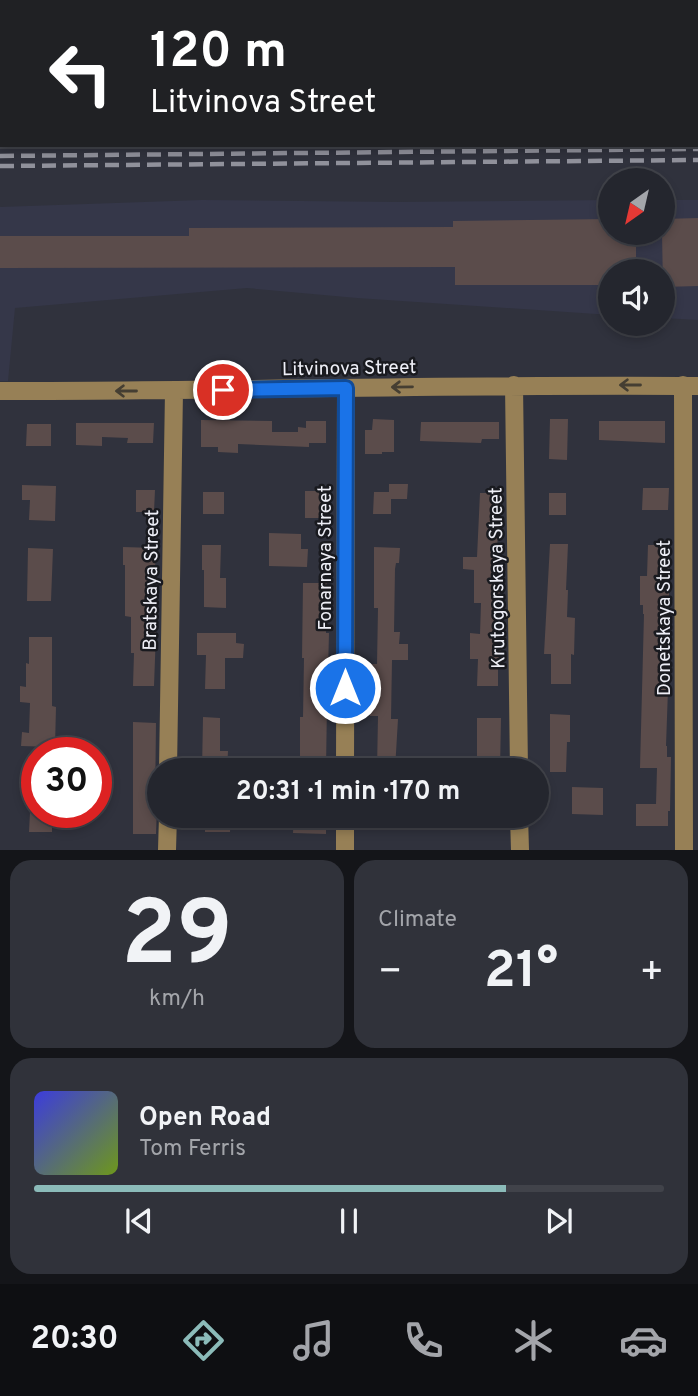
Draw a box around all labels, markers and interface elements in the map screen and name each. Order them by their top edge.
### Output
text: 120 m [150,23,287,85]
icon: left [35,28,126,119]
text: Litvinova Street [150,84,376,124]
north arrow [598,168,676,245]
map controls [598,168,675,336]
button: sound [598,259,675,336]
street label: Litvinova Street [282,356,416,382]
pin [193,360,253,420]
icon: arrive [204,371,242,409]
one-way arrow [619,378,642,392]
one-way arrow [391,381,414,394]
one-way arrow [115,384,138,398]
street label: Fonarnaya Street [314,485,338,631]
street label: Krutogorskaya Street [484,487,512,669]
street label: Bratskaya Street [139,509,165,651]
street label: Donetskaya Street [653,540,677,696]
position arrow [308,651,382,725]
speed limit sign: 30 [21,737,112,828]
text: 20:31 · 1 min · 170 m [236,776,460,809]
text: 29 [121,882,233,997]
text: Climate [378,906,457,935]
text: 21° [484,940,558,1006]
text: − [378,949,403,998]
text: + [639,949,664,998]
text: km/h [149,985,205,1014]
text: Open Road [139,1102,271,1135]
text: Tom Ferris [139,1135,246,1164]
icon: previous [120,1202,158,1240]
icon: pause [330,1202,368,1240]
icon: next [540,1202,578,1240]
icon: directions [179,1316,228,1365]
icon: music [289,1316,338,1365]
icon: phone [399,1316,448,1365]
icon: climate [509,1316,558,1365]
icon: car [619,1316,668,1365]
text: 20:30 [30,1320,119,1360]

